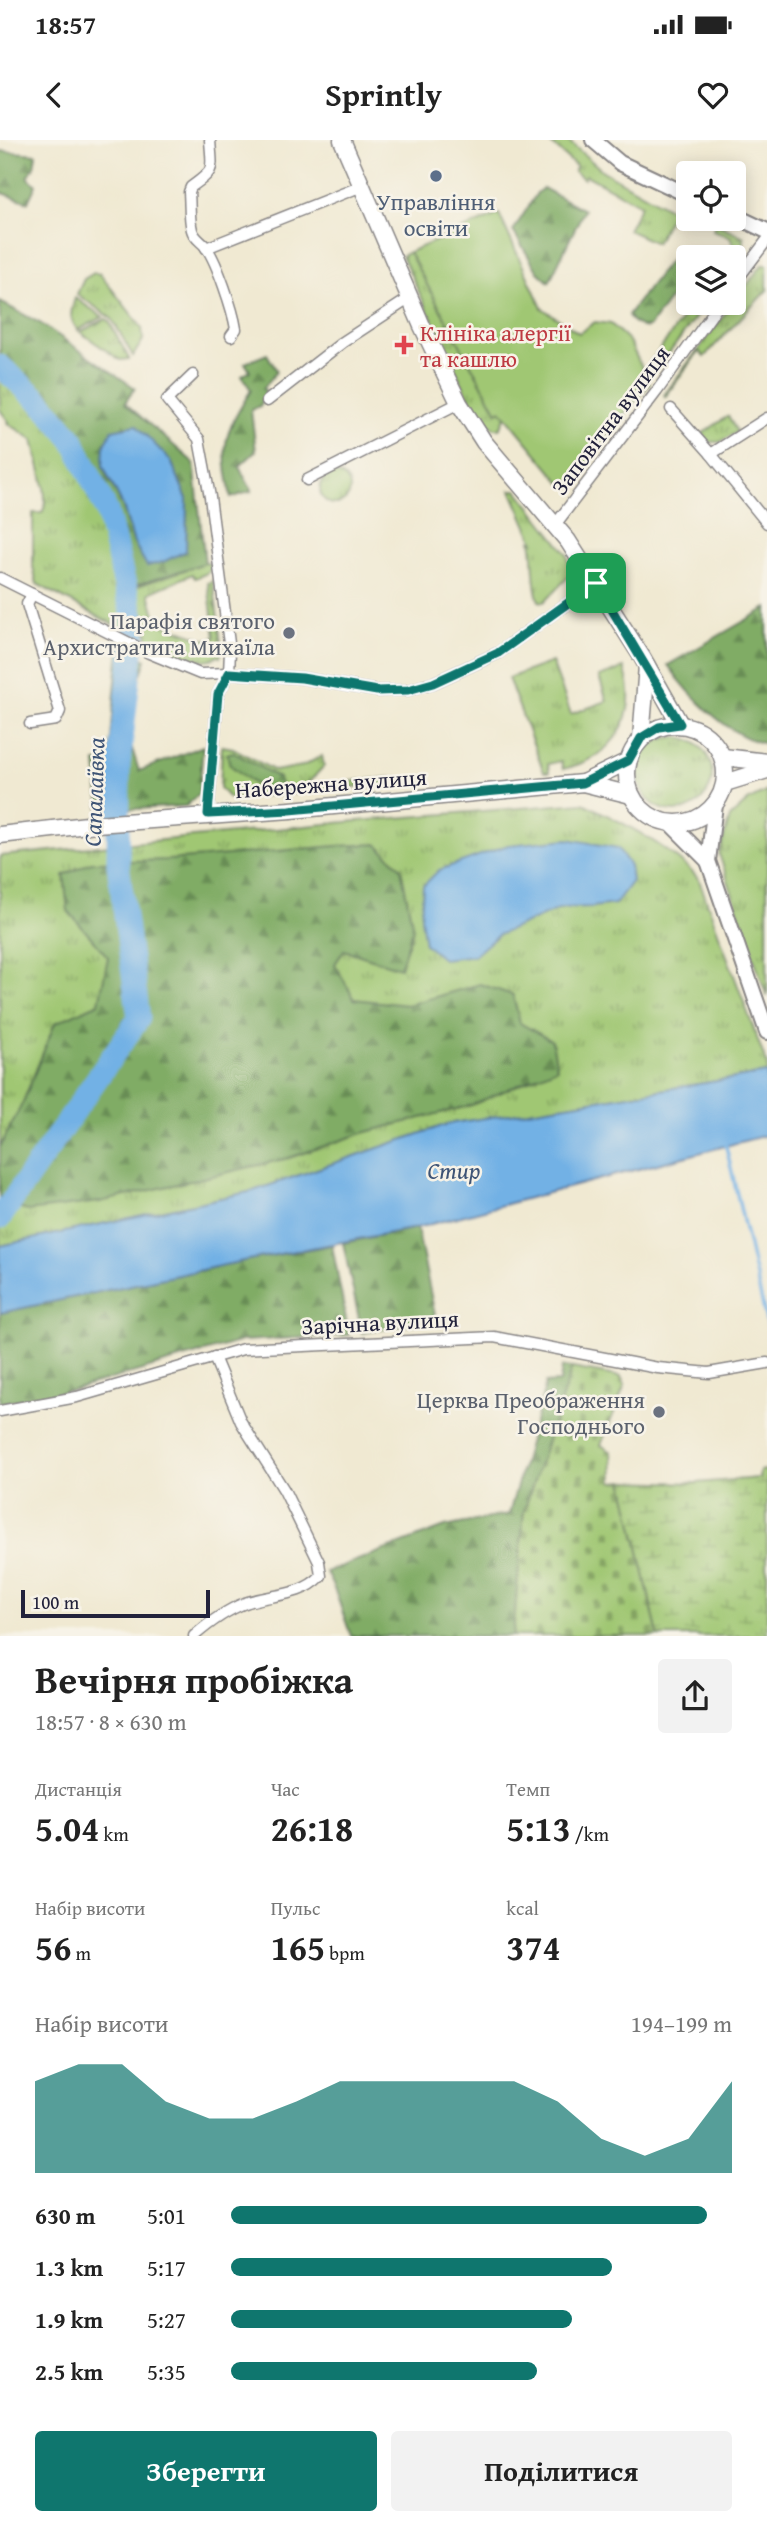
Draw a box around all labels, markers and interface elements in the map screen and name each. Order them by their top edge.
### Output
text: 18:57 [35,5,96,44]
text: Sprintly [325,71,442,118]
icon: back [35,76,73,114]
icon: heart [694,76,732,114]
map controls [676,161,746,315]
button: locate [676,161,746,231]
marker: Управління освіти [428,168,444,184]
place label: Управління освіти [376,185,496,244]
button: layers [676,245,746,315]
place label: Клініка алергії та кашлю [420,316,571,375]
marker: Клініка алергії та кашлю [394,335,414,355]
street label: Заповітна вулиця [543,338,677,502]
pin [566,553,626,613]
icon: arrive [577,564,615,602]
place label: Парафія святого Архистратига Михаїла [43,604,275,663]
marker: Парафія святого Архистратига Михаїла [281,625,297,641]
water label: Сапалаївка [75,737,113,847]
street label: Набережна вулиця [234,760,428,806]
water label: Стир [427,1153,481,1188]
street label: Зарічна вулиця [301,1301,460,1343]
place label: Церква Преображення Господнього [417,1383,645,1442]
marker: Церква Преображення Господнього [651,1404,667,1420]
scale bar [21,1587,210,1619]
text: 100 m [32,1588,79,1616]
text: Вечірня пробіжка [35,1651,353,1707]
button: share [658,1659,732,1733]
text: 18:57 · 8 × 630 m [35,1705,187,1738]
text: Дистанція [35,1775,122,1803]
text: Час [271,1775,300,1803]
text: Темп [506,1775,550,1803]
text: 5.04 [35,1803,99,1854]
text: 26:18 [271,1803,353,1854]
text: 5:13 [506,1803,571,1854]
text: km [99,1820,129,1848]
text: /km [571,1820,609,1848]
text: Набір висоти [35,1894,145,1922]
text: Пульс [271,1894,320,1922]
text: kcal [506,1894,539,1922]
text: 56 [35,1922,71,1973]
text: 165 [271,1922,325,1973]
text: 374 [506,1922,561,1973]
text: m [71,1939,91,1967]
text: bpm [325,1939,365,1967]
text: Набір висоти [35,2007,169,2040]
text: 194–199 m [631,2007,732,2040]
text: 630 m [35,2199,96,2232]
text: 5:01 [147,2199,186,2232]
text: 1.3 km [35,2251,103,2284]
text: 5:17 [147,2251,186,2284]
text: 1.9 km [35,2303,103,2336]
text: 5:27 [147,2303,186,2336]
text: 2.5 km [35,2355,103,2388]
text: 5:35 [147,2355,186,2388]
button: Зберегти [35,2431,377,2511]
button: Поділитися [391,2431,732,2511]

